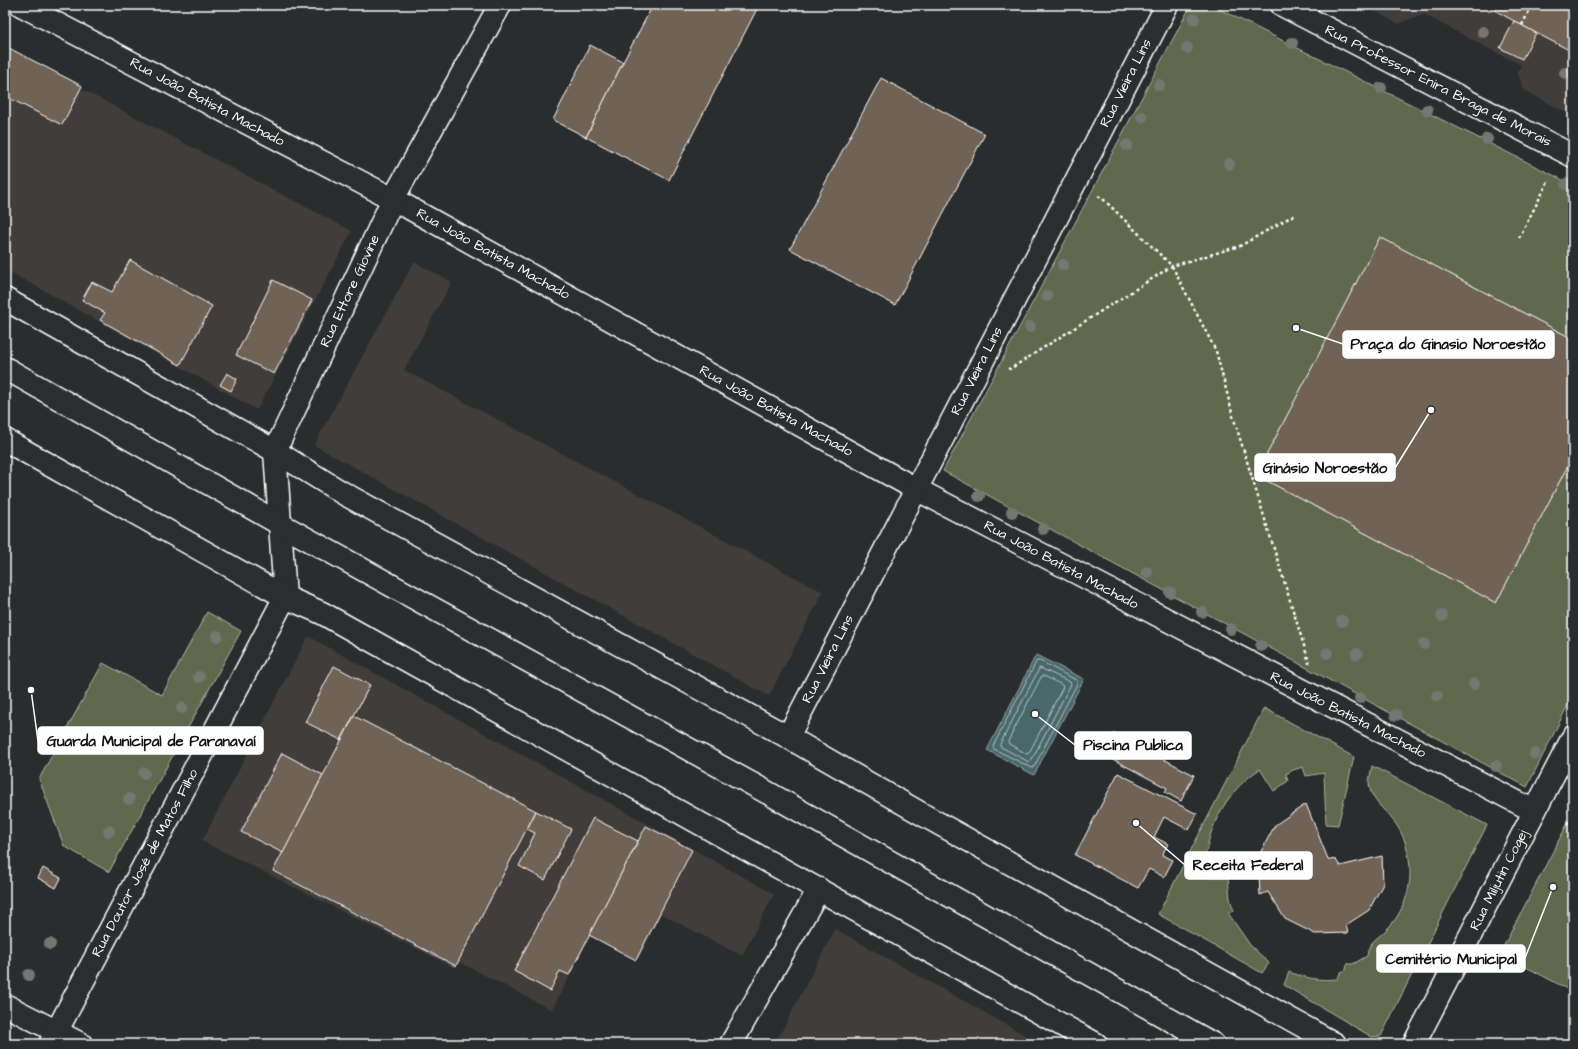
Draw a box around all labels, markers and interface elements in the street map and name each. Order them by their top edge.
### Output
street label: Rua Professor Enira Braga de Morais [1321,20,1555,152]
street label: Rua Vieira Lins [1095,35,1157,131]
street label: Rua João Batista Machado [126,53,288,151]
street label: Rua João Batista Machado [413,203,573,305]
street label: Rua Ettore Giovine [315,231,385,350]
street label: Rua Vieira Lins [946,323,1008,419]
callout: Praça do Ginasio Noroestão [1343,331,1554,358]
text: Praça do Ginasio Noroestão [1350,334,1546,355]
street label: Rua João Batista Machado [696,360,856,462]
callout: Ginásio Noroestão [1255,454,1395,481]
text: Ginásio Noroestão [1263,458,1388,479]
street label: Rua João Batista Machado [980,516,1142,614]
street label: Rua Vieira Lins [797,611,859,707]
street label: Rua João Batista Machado [1267,667,1430,763]
callout: Guarda Municipal de Paranavaí [38,727,263,754]
text: Guarda Municipal de Paranavaí [47,731,256,752]
callout: Piscina Publica [1075,732,1191,759]
text: Piscina Publica [1083,735,1183,756]
street label: Rua Doutor José de Matos Filho [87,765,203,961]
street label: Rua Miljutin Cogej [1465,826,1533,934]
callout: Receita Federal [1185,852,1312,879]
text: Receita Federal [1193,855,1304,876]
callout: Cemitério Municipal [1377,945,1525,972]
text: Cemitério Municipal [1385,949,1518,970]

